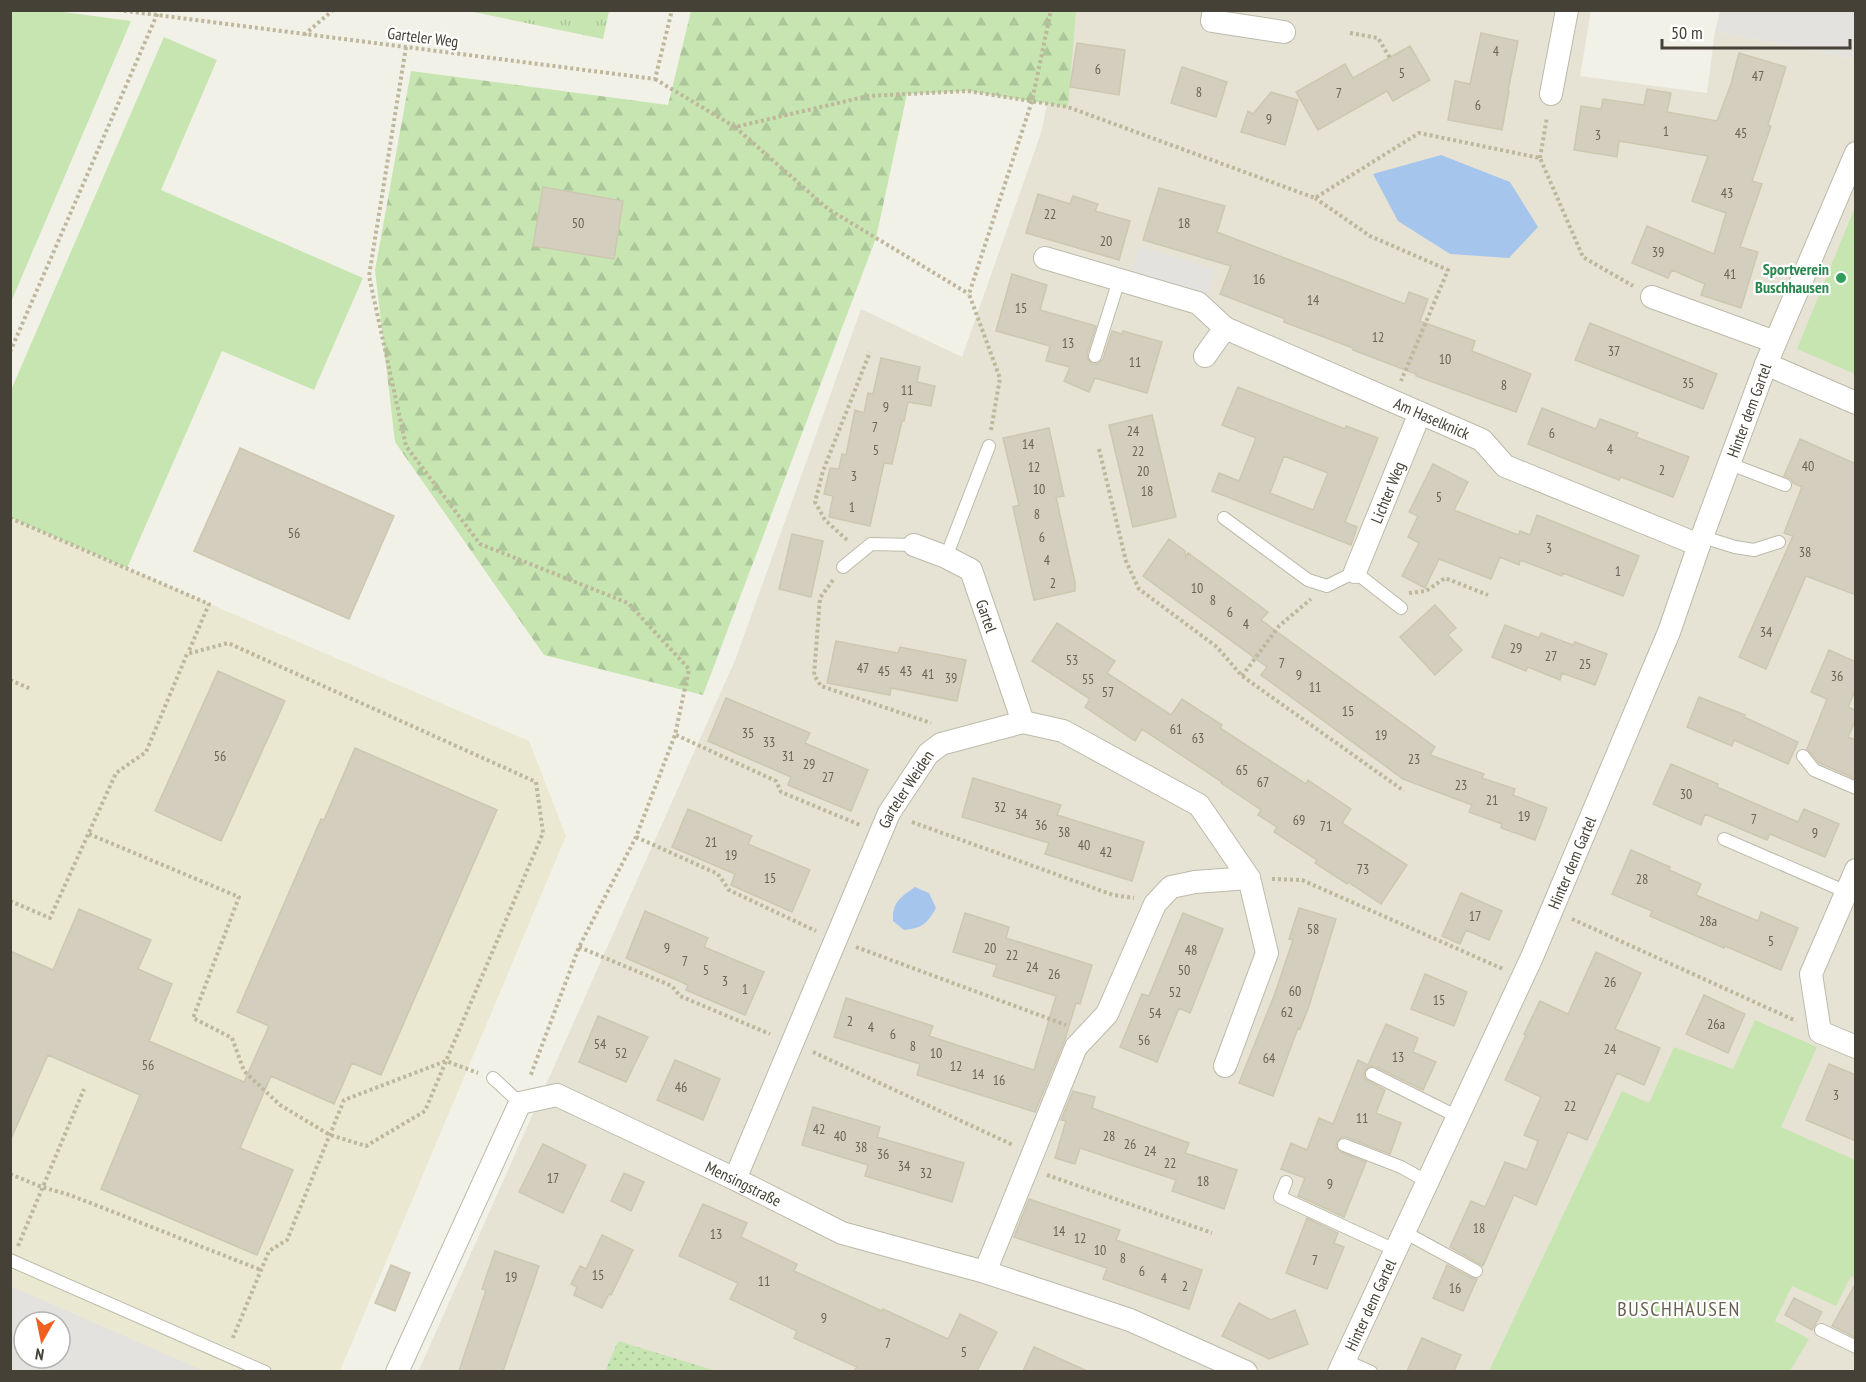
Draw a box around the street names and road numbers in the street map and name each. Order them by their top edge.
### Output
street label: Garteler Weg [386,23,460,51]
street label: Hinter dem Gartel [1722,360,1775,460]
street label: Am Haselknick [1391,393,1474,444]
street label: Lichter Weg [1366,459,1409,526]
street label: Gartel [972,597,1002,635]
street label: Garteler Weiden [874,746,938,831]
street label: Hinter dem Gartel [1543,813,1600,912]
street label: Mensingstraße [702,1157,785,1211]
street label: Hinter dem Gartel [1340,1256,1400,1354]

